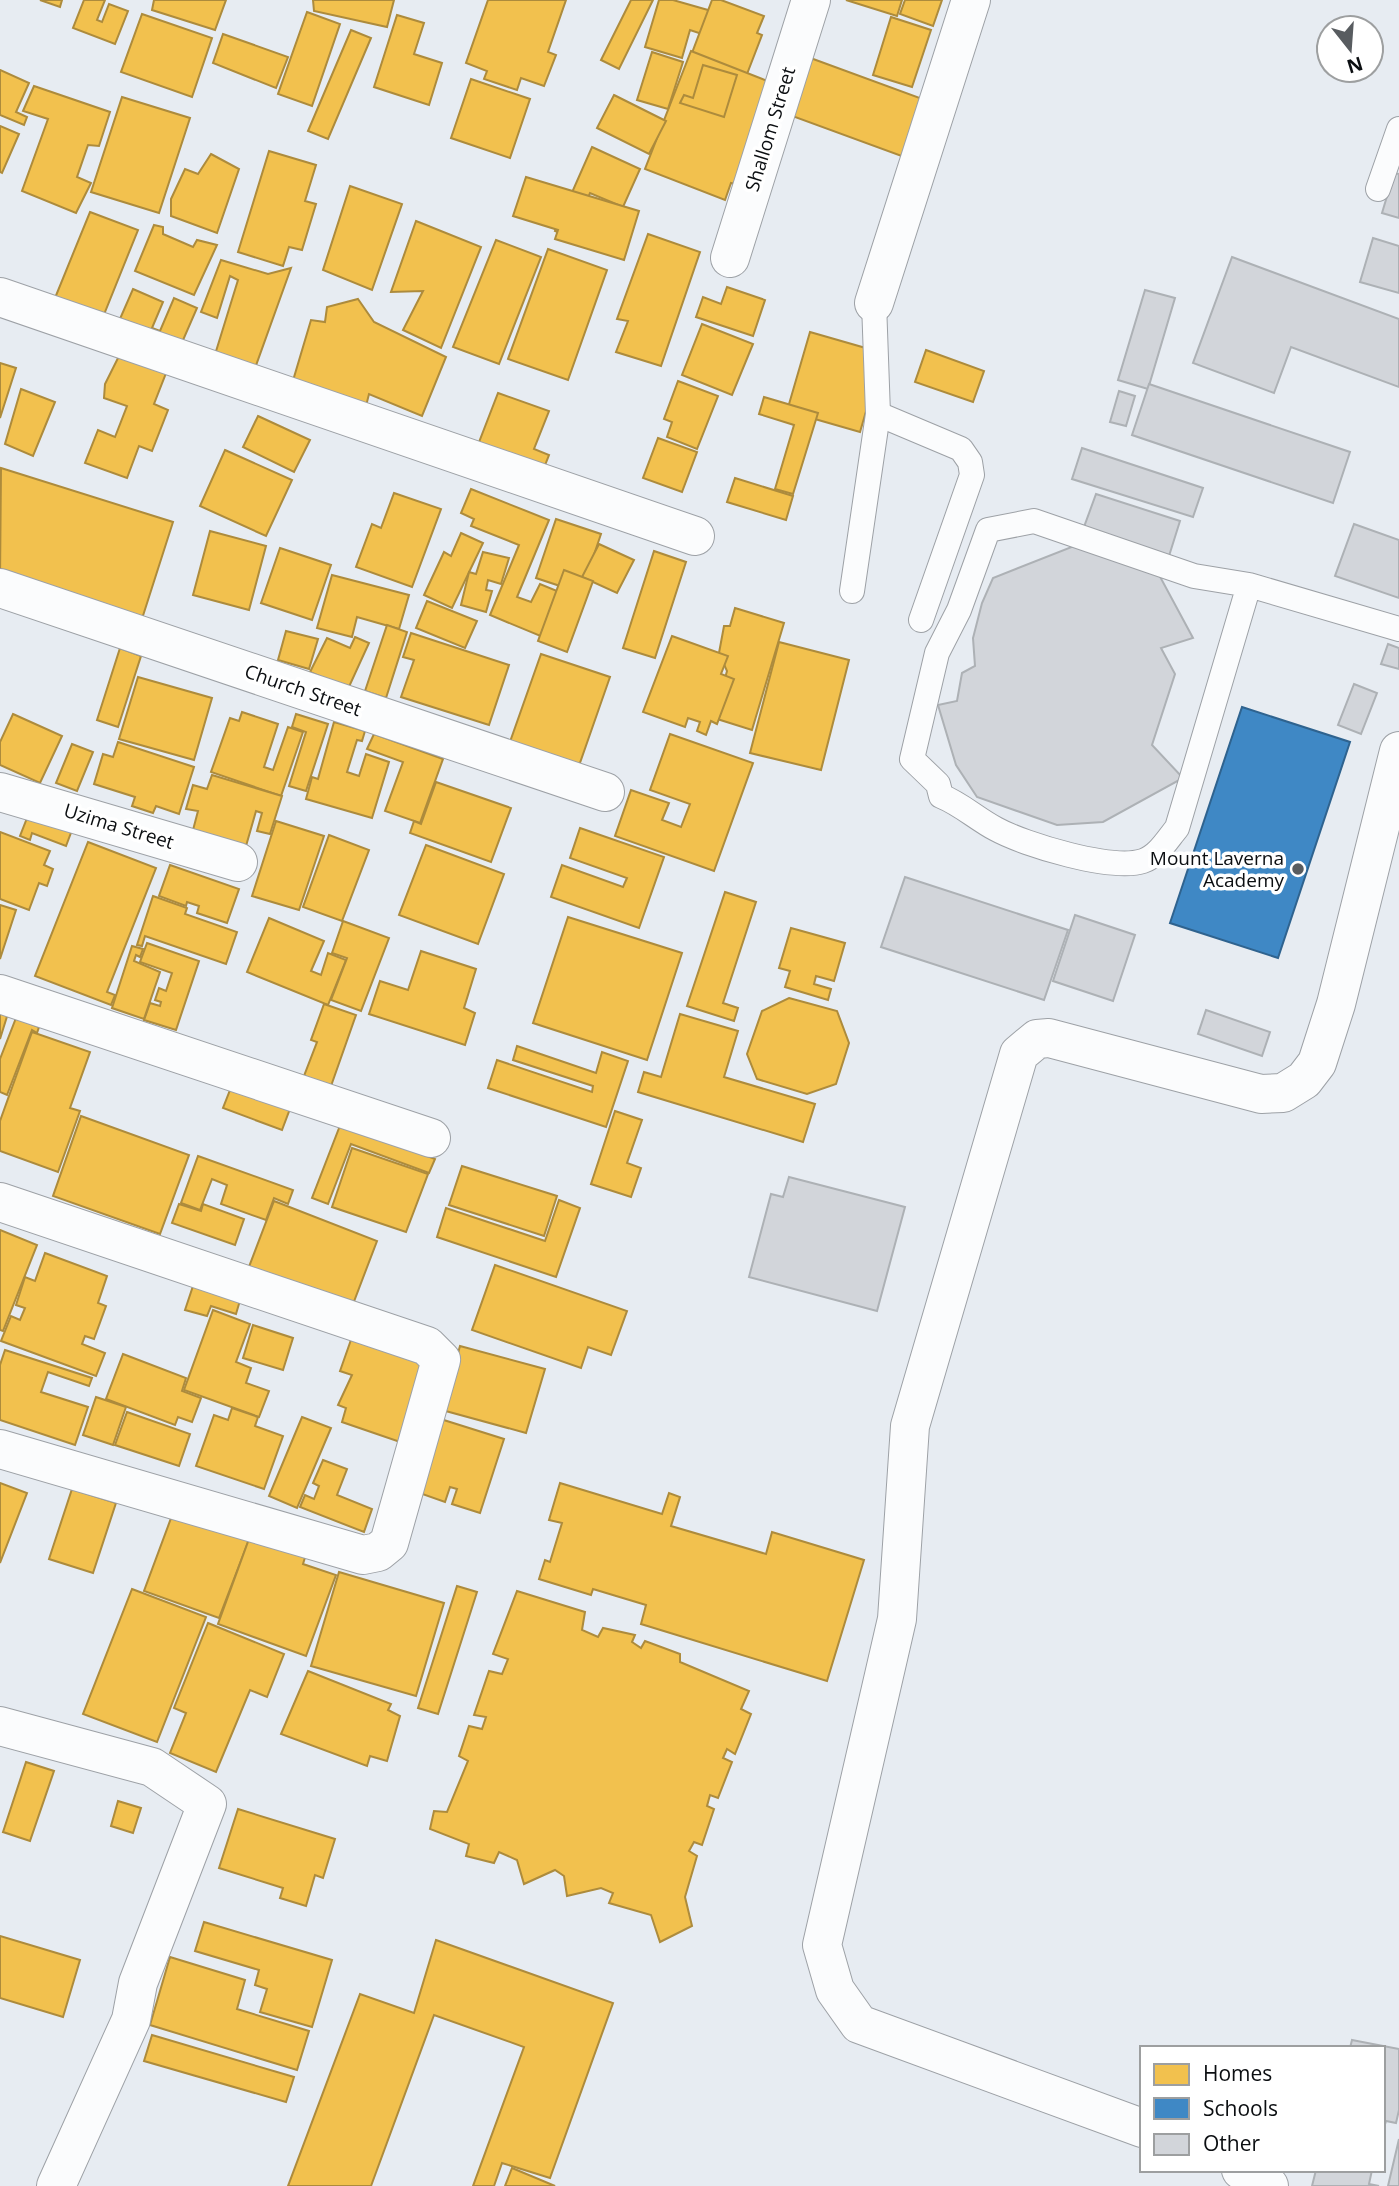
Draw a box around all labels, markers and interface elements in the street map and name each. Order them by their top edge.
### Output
north arrow [1315,14,1385,84]
text: N [1344,51,1366,80]
street label: Shallom Street [739,63,801,195]
street label: Church Street [241,658,365,722]
street label: Uzima Street [61,797,177,855]
place label: Mount Laverna Academy [1150,845,1284,893]
marker: Mount Laverna Academy [1290,861,1306,877]
legend [1140,2046,1385,2172]
text: Homes [1203,2059,1272,2087]
text: Schools [1203,2094,1278,2122]
text: Other [1203,2129,1260,2157]

